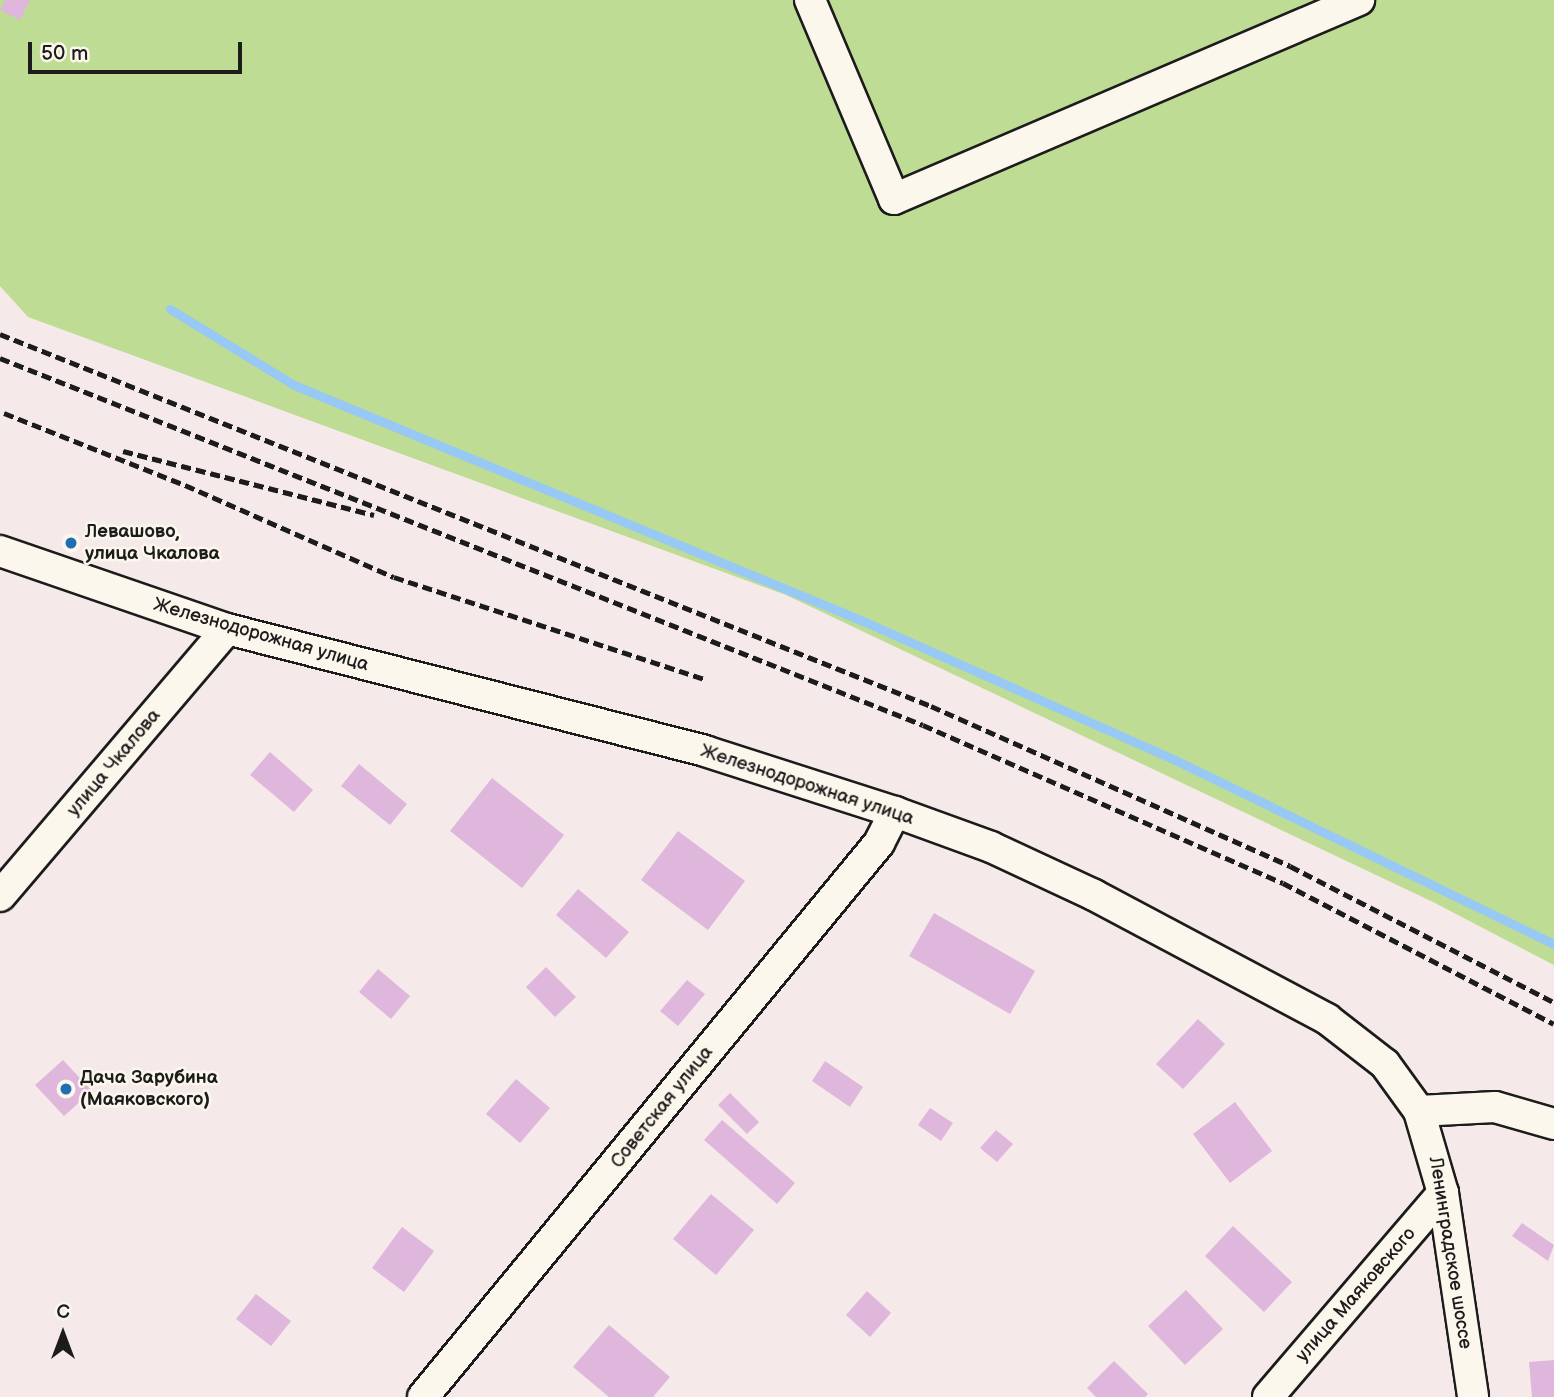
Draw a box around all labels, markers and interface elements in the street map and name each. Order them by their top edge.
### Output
scale bar [32,28,245,72]
text: 50 m [41,41,88,66]
place label: Левашово, улица Чкалова [85,521,220,565]
marker: Левашово, улица Чкалова [63,535,79,551]
street label: Железнодорожная улица [151,593,371,677]
street label: улица Чкалова [62,705,166,821]
street label: Железнодорожная улица [697,740,917,830]
street label: Советская улица [606,1041,718,1173]
place label: Дача Зарубина (Маяковского) [80,1067,218,1111]
marker: Дача Зарубина (Маяковского) [58,1081,74,1097]
street label: Ленинградское шоссе [1424,1155,1476,1351]
street label: улица Маяковского [1291,1223,1421,1367]
north arrow [28,1299,98,1369]
text: С [56,1301,70,1324]

